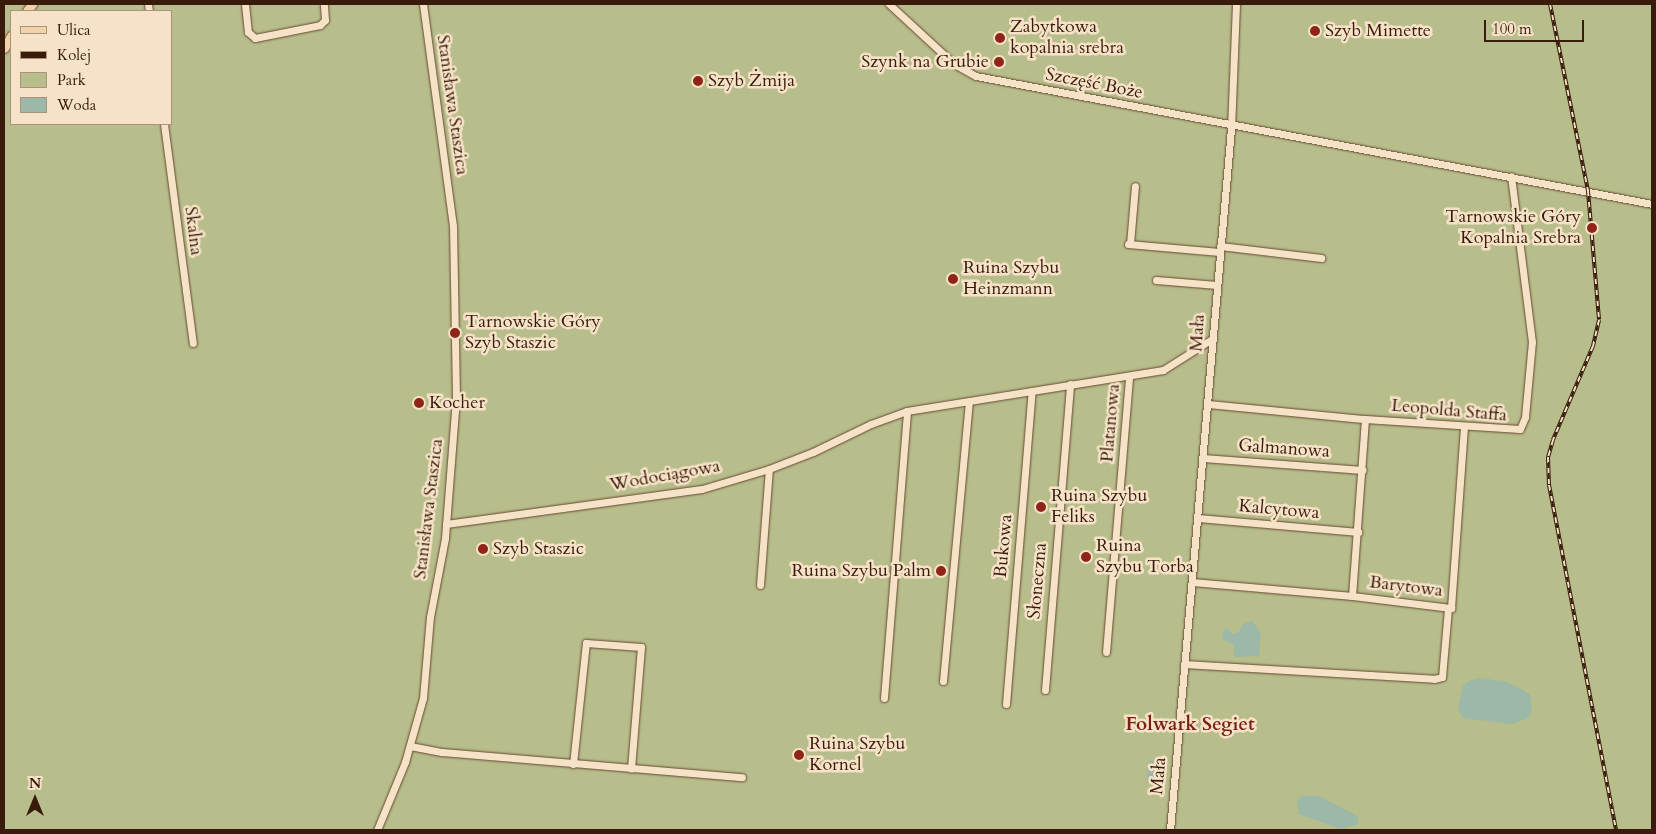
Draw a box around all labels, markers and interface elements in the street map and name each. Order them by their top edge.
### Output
legend [10,10,172,125]
scale bar [1486,10,1586,42]
place label: Zabytkowa kopalnia srebra [1010,17,1124,59]
text: 100 m [1492,19,1532,39]
text: Ulica [57,20,91,40]
place label: Szyb Mimette [1325,20,1431,42]
marker: Szyb Mimette [1309,25,1321,37]
marker: Zabytkowa kopalnia srebra [994,32,1006,44]
street label: Stanisława Staszica [431,34,473,176]
text: Kolej [57,45,91,65]
place label: Szynk na Grubie [861,51,989,73]
marker: Szynk na Grubie [993,56,1005,68]
street label: Szczęść Boże [1043,64,1145,104]
text: Park [57,70,86,90]
place label: Szyb Żmija [708,70,795,92]
marker: Szyb Żmija [692,75,704,87]
text: Woda [57,95,96,115]
street label: Skalna [179,205,207,257]
place label: Tarnowskie Góry Kopalnia Srebra [1445,207,1581,250]
marker: Tarnowskie Góry Kopalnia Srebra [1585,221,1599,235]
place label: Ruina Szybu Heinzmann [963,258,1059,300]
marker: Ruina Szybu Heinzmann [947,273,959,285]
place label: Tarnowskie Góry Szyb Staszic [465,312,601,354]
street label: Mała [1186,314,1210,352]
marker: Tarnowskie Góry Szyb Staszic [449,327,461,339]
street label: Platanowa [1097,383,1125,463]
place label: Kocher [429,392,485,414]
street label: Leopolda Staffa [1390,395,1508,427]
marker: Kocher [413,397,425,409]
street label: Galmanowa [1237,435,1331,463]
street label: Stanisława Staszica [410,438,448,580]
street label: Wodociągowa [608,456,722,496]
place label: Ruina Szybu Feliks [1051,486,1147,528]
street label: Kalcytowa [1238,496,1320,524]
marker: Ruina Szybu Feliks [1035,501,1047,513]
street label: Bukowa [990,513,1018,579]
place label: Ruina Szybu Torba [1096,536,1194,578]
place label: Szyb Staszic [493,538,584,560]
street label: Słoneczna [1024,542,1052,620]
marker: Szyb Staszic [477,543,489,555]
marker: Ruina Szybu Torba [1080,551,1092,563]
place label: Ruina Szybu Palm [792,560,931,582]
marker: Ruina Szybu Palm [935,565,947,577]
street label: Barytowa [1368,572,1444,602]
district label: Folwark Segiet [1125,714,1255,736]
place label: Ruina Szybu Kornel [809,734,905,776]
marker: Ruina Szybu Kornel [793,749,805,761]
street label: Mała [1147,756,1171,796]
north arrow [10,774,60,824]
text: N [29,774,41,793]

